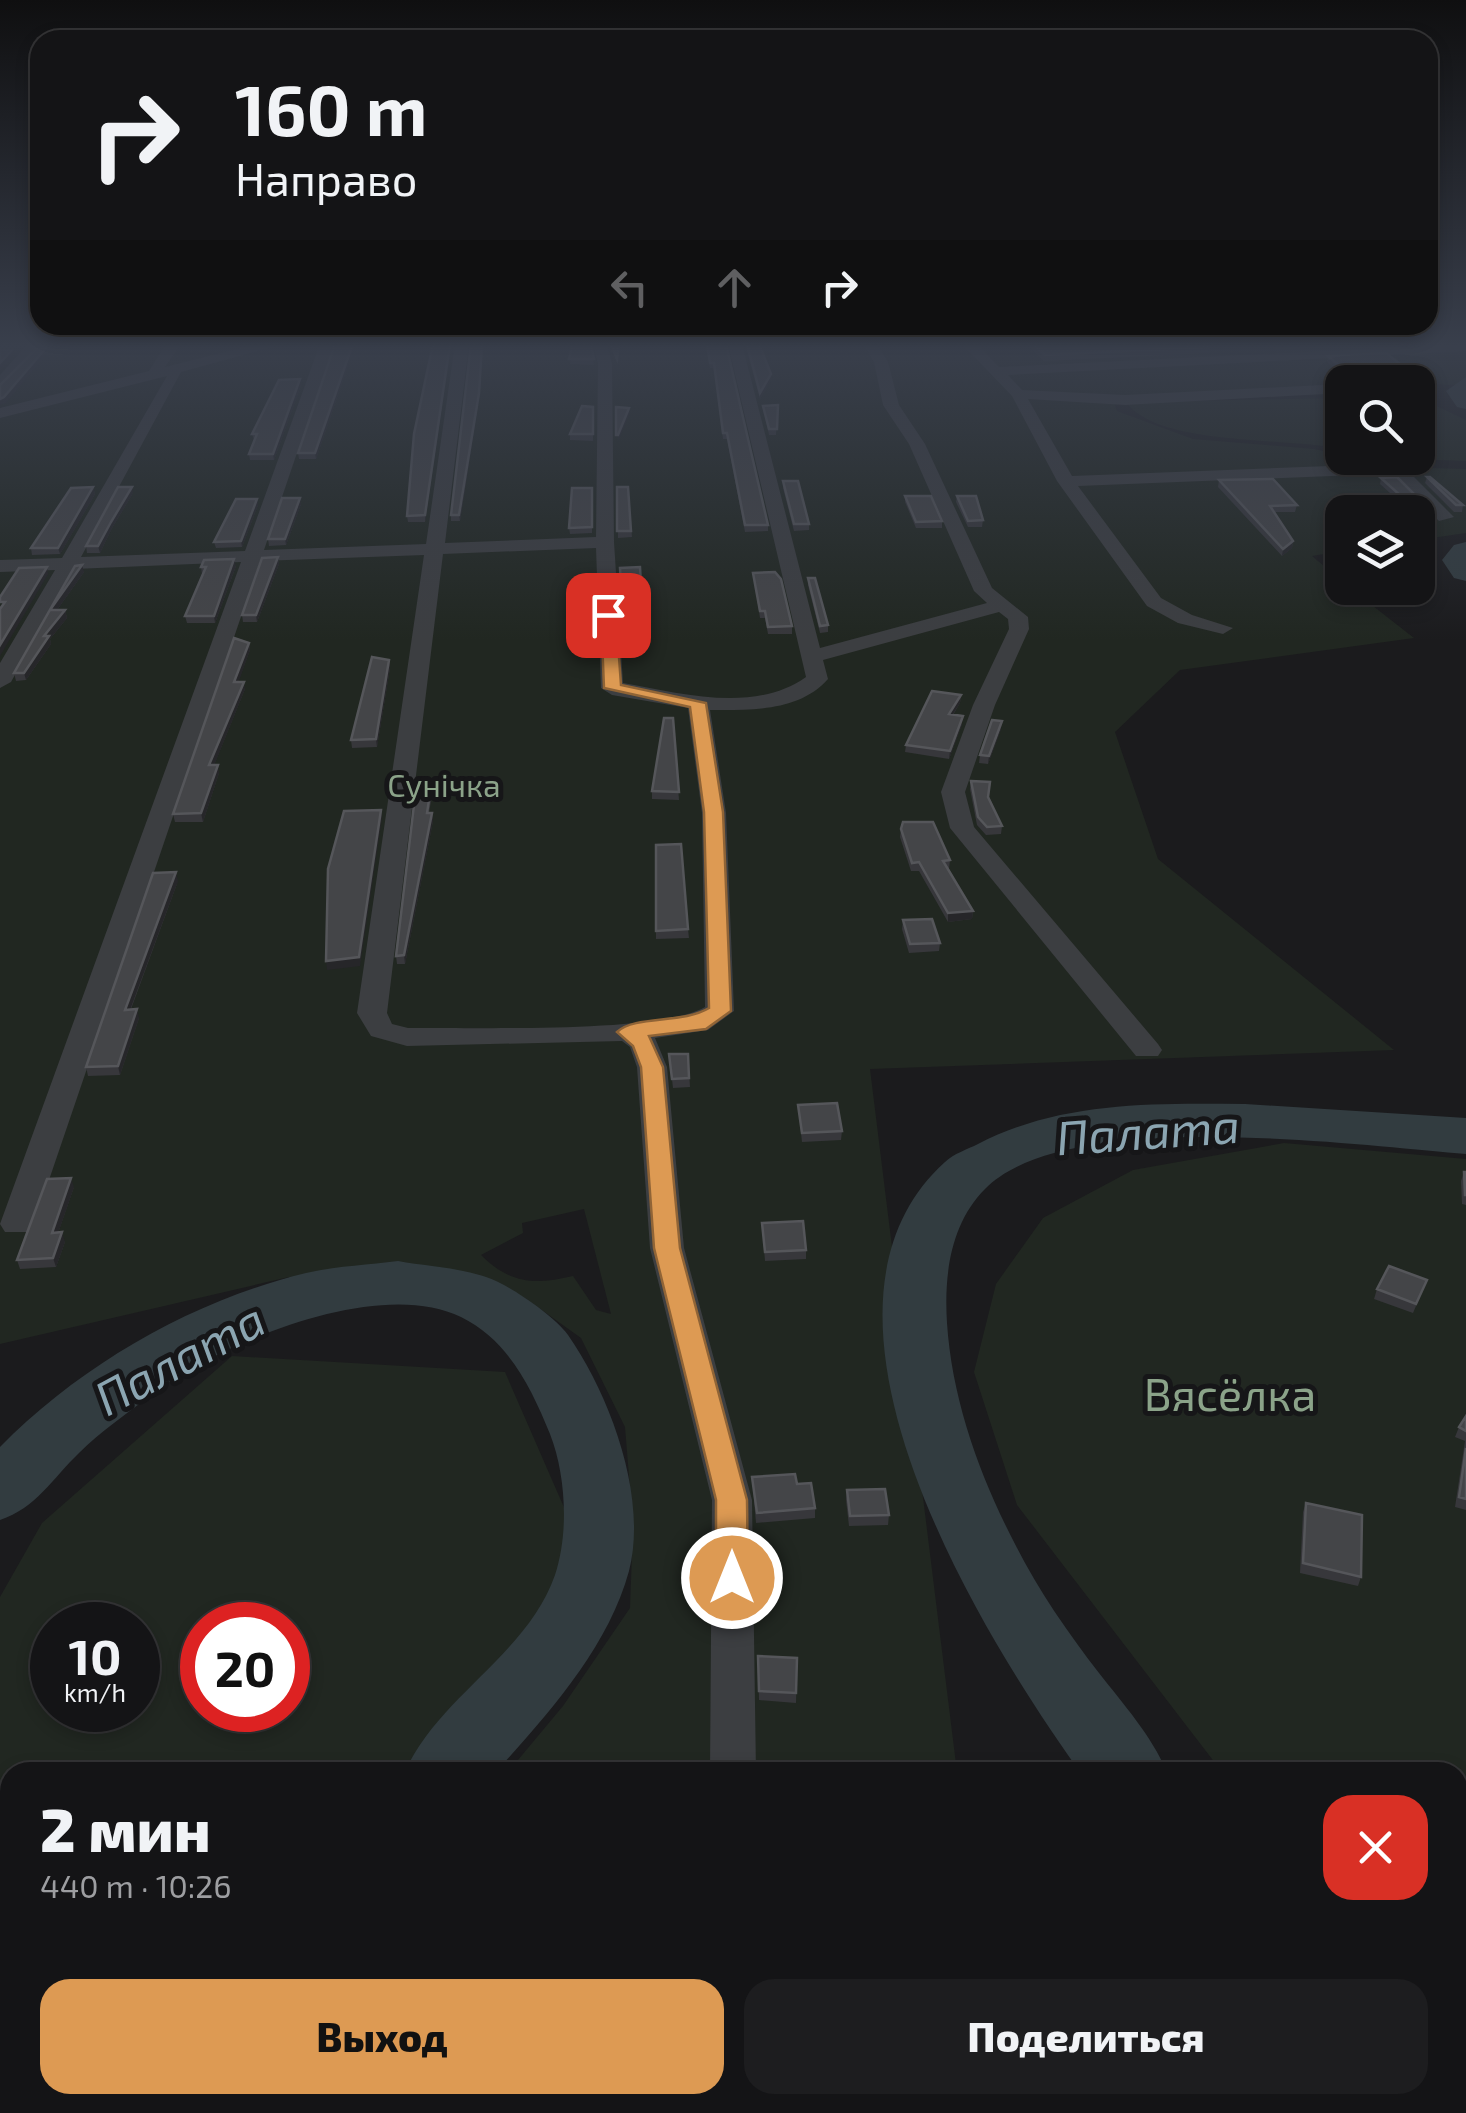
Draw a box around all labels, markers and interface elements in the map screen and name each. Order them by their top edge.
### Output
text: 160 m [235,66,428,150]
icon: right [70,70,200,200]
text: Направо [235,151,417,205]
icon: left [602,260,657,315]
icon: ahead [707,260,762,315]
icon: right [812,260,867,315]
map controls [1325,365,1435,605]
button: search [1325,365,1435,475]
button: layers [1325,495,1435,605]
pin [566,573,651,658]
icon: arrive [581,588,636,643]
park label: Сунічка [387,765,501,804]
water label: Палата [1054,1095,1242,1165]
water label: Палата [84,1288,274,1426]
park label: Вясёлка [1144,1366,1316,1420]
position arrow [680,1526,784,1630]
speed limit sign: 20 [180,1602,310,1732]
text: 10 [68,1625,122,1685]
text: km/h [64,1677,126,1707]
text: 2 мин [40,1792,211,1864]
button: close [1323,1795,1428,1900]
text: 440 m · 10:26 [40,1866,232,1904]
button: Выход [40,1979,724,2094]
button: Поделиться [744,1979,1428,2094]

